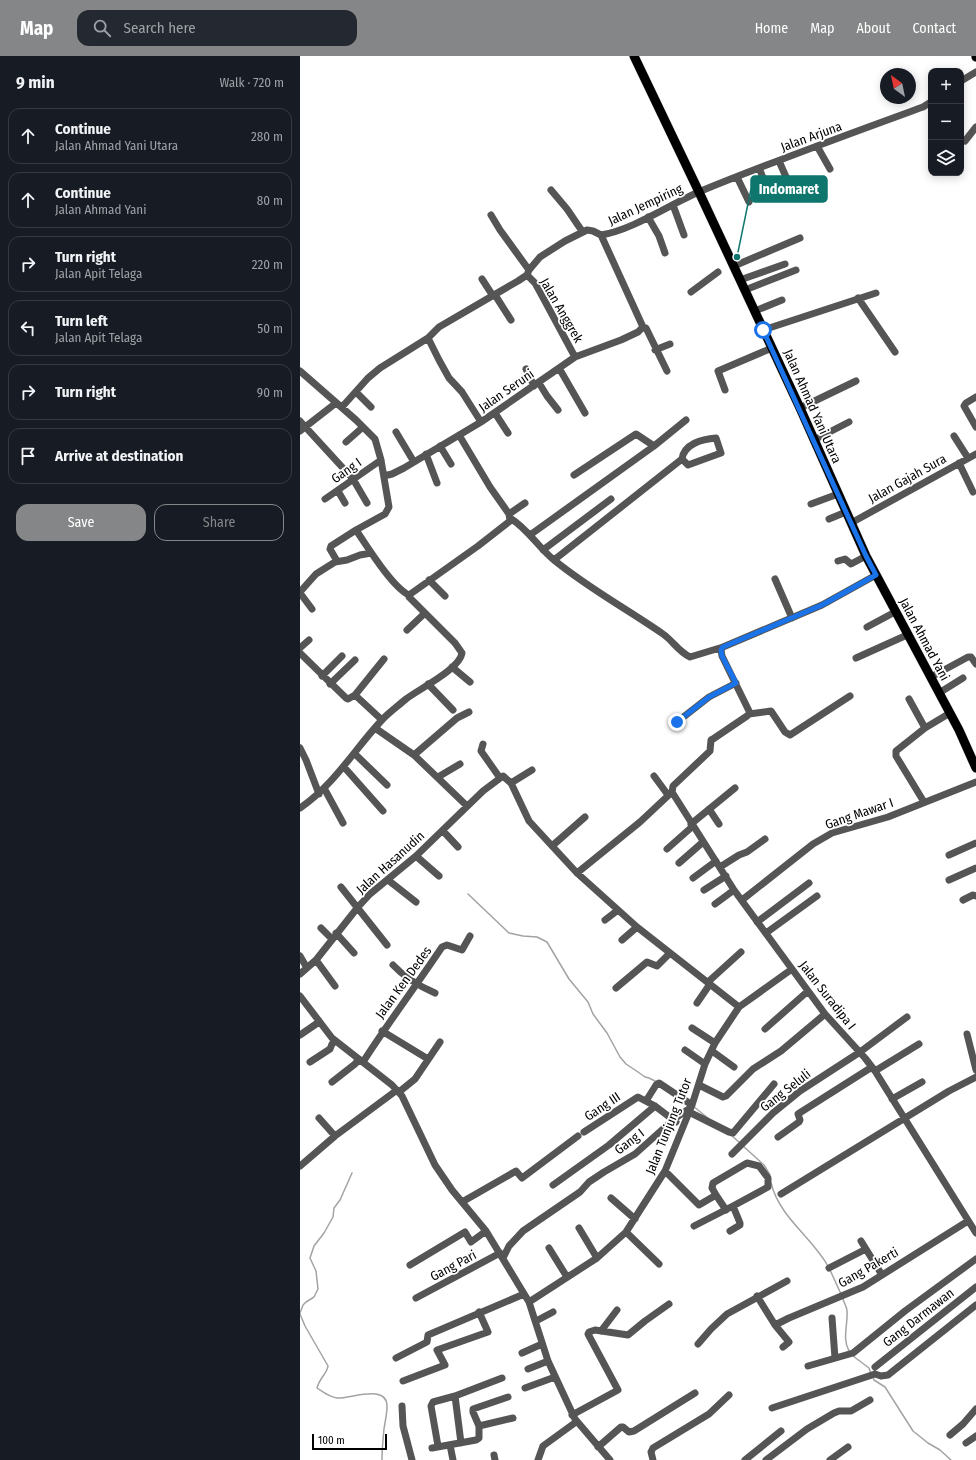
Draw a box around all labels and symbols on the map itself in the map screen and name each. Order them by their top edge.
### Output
north arrow [880,68,916,104]
street label: Jalan Arjuna [779,118,844,154]
callout: Indomaret [751,176,827,202]
street label: Jalan Jempiring [606,180,686,228]
text: Indomaret [759,181,820,198]
street label: Jalan Anggrek [537,275,587,346]
route start [754,321,772,339]
street label: Jalan Ahmad Yani Utara [781,347,844,466]
street label: Jalan Seruni [476,366,537,415]
street label: Jalan Gajah Sura [866,451,949,506]
street label: Gang I [328,455,364,486]
street label: Jalan Ahmad Yani [896,595,953,683]
route end [668,713,686,731]
street label: Gang Mawar I [823,795,895,832]
street label: Jalan Hasanudin [353,828,427,897]
street label: Jalan Ken Dedes [372,943,435,1021]
street label: Jalan Suradipa I [796,958,859,1033]
street label: Gang Seluli [757,1066,813,1115]
street label: Jalan Tunjung Tutor [642,1075,695,1176]
street label: Gang III [581,1089,623,1124]
street label: Gang I [612,1125,647,1157]
street label: Gang Pakerti [836,1244,901,1291]
street label: Gang Pari [428,1247,479,1284]
street label: Gang Darmawan [880,1285,957,1350]
scale bar [312,1432,387,1451]

